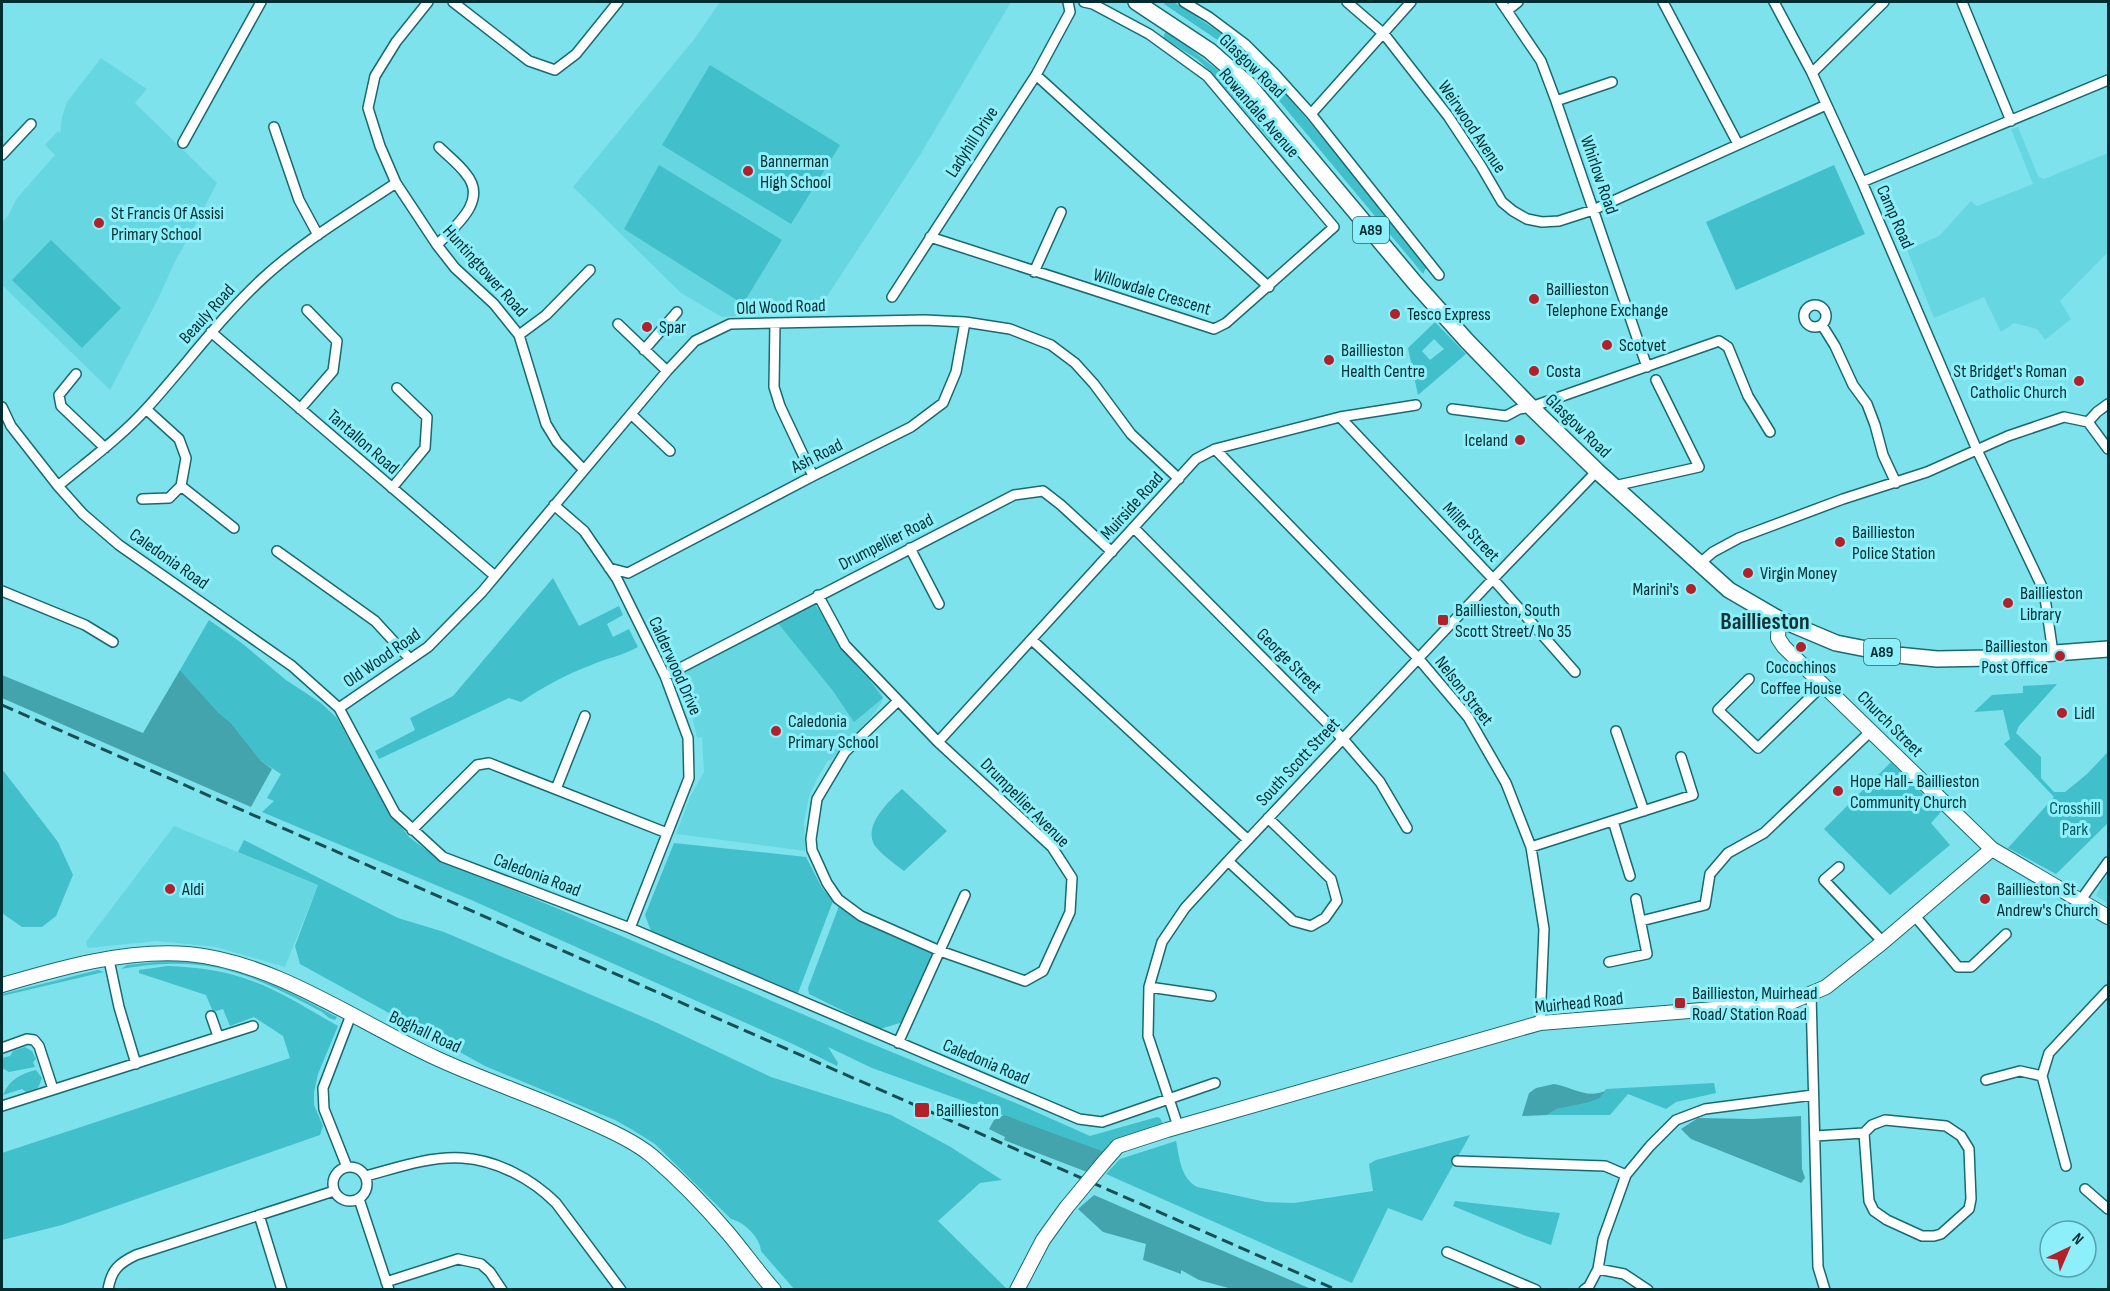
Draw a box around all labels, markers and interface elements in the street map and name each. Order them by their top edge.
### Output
street label: Glasgow Road [1215,30,1289,102]
street label: Rowandale Avenue [1214,64,1304,162]
street label: Weirwood Avenue [1433,77,1511,177]
street label: Ladyhill Drive [941,103,1003,181]
street label: Whirlow Road [1576,133,1622,217]
place label: Bannerman High School [760,151,831,193]
marker: Bannerman High School [741,164,755,178]
street label: Camp Road [1872,182,1918,252]
place label: St Francis Of Assisi Primary School [111,203,224,245]
marker: St Francis Of Assisi Primary School [92,216,106,230]
road number: A89 [1353,217,1389,243]
street label: Huntingtower Road [438,221,532,321]
street label: Willowdale Crescent [1091,264,1214,320]
place label: Baillieston Telephone Exchange [1546,279,1668,321]
street label: Beauly Road [175,280,239,348]
marker: Baillieston Telephone Exchange [1527,292,1541,306]
street label: Old Wood Road [736,295,826,319]
place label: Tesco Express [1407,304,1491,325]
marker: Tesco Express [1388,307,1402,321]
place label: Spar [659,317,686,338]
marker: Spar [640,320,654,334]
place label: Scotvet [1619,335,1667,356]
marker: Scotvet [1600,338,1614,352]
place label: Baillieston Health Centre [1341,340,1425,382]
marker: Baillieston Health Centre [1322,353,1336,367]
place label: Costa [1546,361,1581,382]
place label: St Bridget's Roman Catholic Church [1953,361,2067,403]
marker: Costa [1527,364,1541,378]
marker: St Bridget's Roman Catholic Church [2072,374,2086,388]
street label: Glasgow Road [1541,390,1615,462]
street label: Tantallon Road [323,405,403,479]
place label: Iceland [1465,430,1508,451]
marker: Iceland [1513,433,1527,447]
street label: Ash Road [787,434,846,478]
street label: Muirside Road [1096,468,1168,544]
street label: Miller Street [1438,498,1504,567]
street label: Drumpellier Road [835,509,937,575]
place label: Baillieston Police Station [1852,522,1935,564]
street label: Caledonia Road [125,524,213,594]
marker: Baillieston Police Station [1833,535,1847,549]
place label: Virgin Money [1760,563,1837,584]
marker: Virgin Money [1741,566,1755,580]
place label: Marini's [1633,579,1679,600]
marker: Marini's [1684,582,1698,596]
place label: Baillieston Library [2020,583,2083,625]
marker: Baillieston Library [2001,596,2015,610]
place label: Baillieston, South Scott Street/ No 35 [1455,600,1571,642]
district label: Baillieston [1720,607,1810,636]
street label: Calderwood Drive [644,613,706,719]
marker: Baillieston, South Scott Street/ No 35 [1436,613,1450,627]
street label: Old Wood Road [339,624,425,692]
street label: George Street [1252,624,1326,698]
place label: Baillieston Post Office [1981,636,2048,678]
road number: A89 [1864,639,1900,665]
marker: Cocochinos Coffee House [1794,640,1808,654]
marker: Baillieston Post Office [2053,649,2067,663]
street label: Nelson Street [1430,652,1498,730]
place label: Cocochinos Coffee House [1760,657,1842,699]
street label: Church Street [1853,687,1928,762]
place label: Lidl [2074,703,2095,724]
marker: Lidl [2055,706,2069,720]
place label: Caledonia Primary School [788,711,879,753]
street label: South Scott Street [1252,713,1345,810]
marker: Caledonia Primary School [769,724,783,738]
street label: Drumpellier Avenue [976,754,1074,852]
place label: Hope Hall- Baillieston Community Church [1850,771,1979,813]
marker: Hope Hall- Baillieston Community Church [1831,784,1845,798]
park label: Crosshill Park [2049,798,2101,840]
street label: Caledonia Road [490,849,584,901]
place label: Aldi [181,879,204,900]
place label: Baillieston St Andrew's Church [1996,879,2098,921]
marker: Aldi [163,882,177,896]
marker: Baillieston St Andrew's Church [1978,892,1992,906]
place label: Baillieston, Muirhead Road/ Station Road [1692,983,1817,1025]
street label: Muirhead Road [1534,988,1624,1018]
marker: Baillieston, Muirhead Road/ Station Road [1673,996,1687,1010]
street label: Boghall Road [386,1006,464,1058]
street label: Caledonia Road [940,1034,1032,1090]
place label: Baillieston [936,1100,999,1121]
marker: Baillieston [913,1101,931,1119]
north arrow [2038,1219,2098,1279]
text: N [2068,1229,2087,1249]

